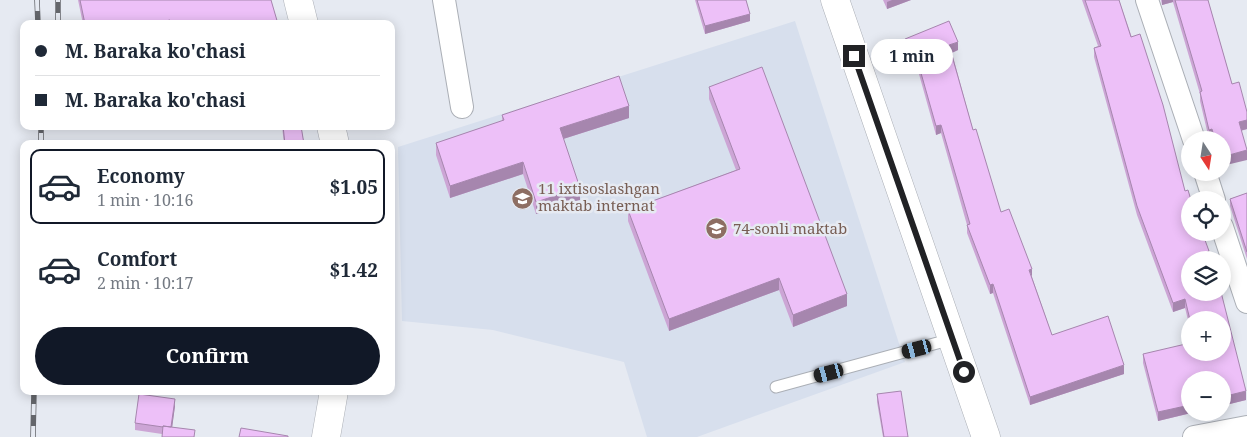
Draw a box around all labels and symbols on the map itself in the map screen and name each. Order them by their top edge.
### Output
callout: 1 min [872,38,954,74]
route end [843,45,865,67]
north arrow [1181,131,1231,181]
place label: 11 ixtisoslashgan maktab internat [538,178,660,215]
school or university icon: 11 ixtisoslashgan maktab internat [510,186,534,210]
school or university icon: 74-sonli maktab [705,217,729,241]
place label: 74-sonli maktab [733,218,847,238]
car [900,338,933,360]
route start [953,361,975,383]
car [812,362,845,384]

